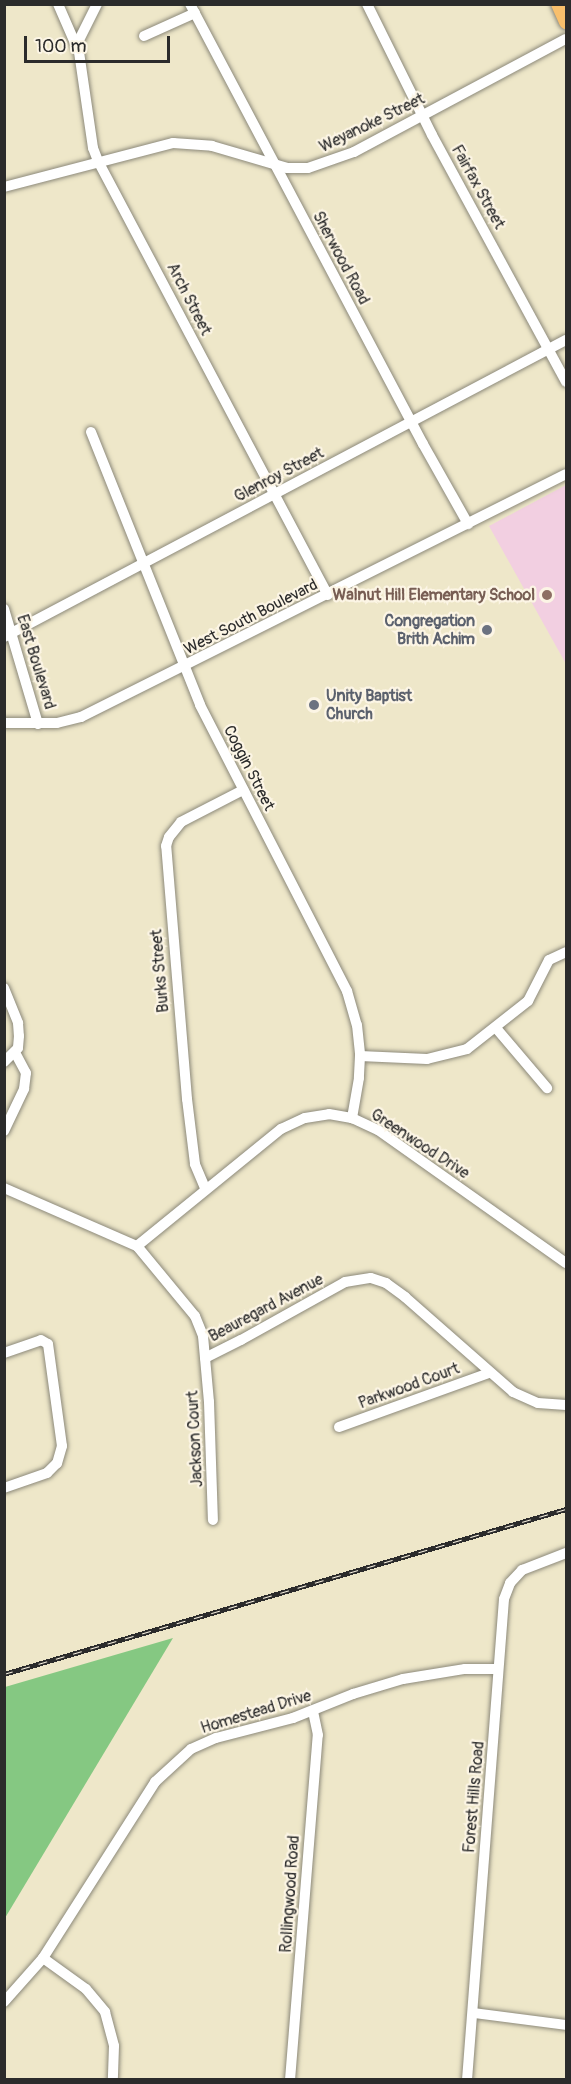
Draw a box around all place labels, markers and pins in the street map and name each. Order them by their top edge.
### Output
place label: Walnut Hill Elementary School [333,585,535,605]
marker: Walnut Hill Elementary School [540,588,554,602]
place label: Congregation Brith Achim [385,611,475,649]
marker: Congregation Brith Achim [480,623,494,637]
place label: Unity Baptist Church [326,686,412,724]
marker: Unity Baptist Church [307,698,321,712]

